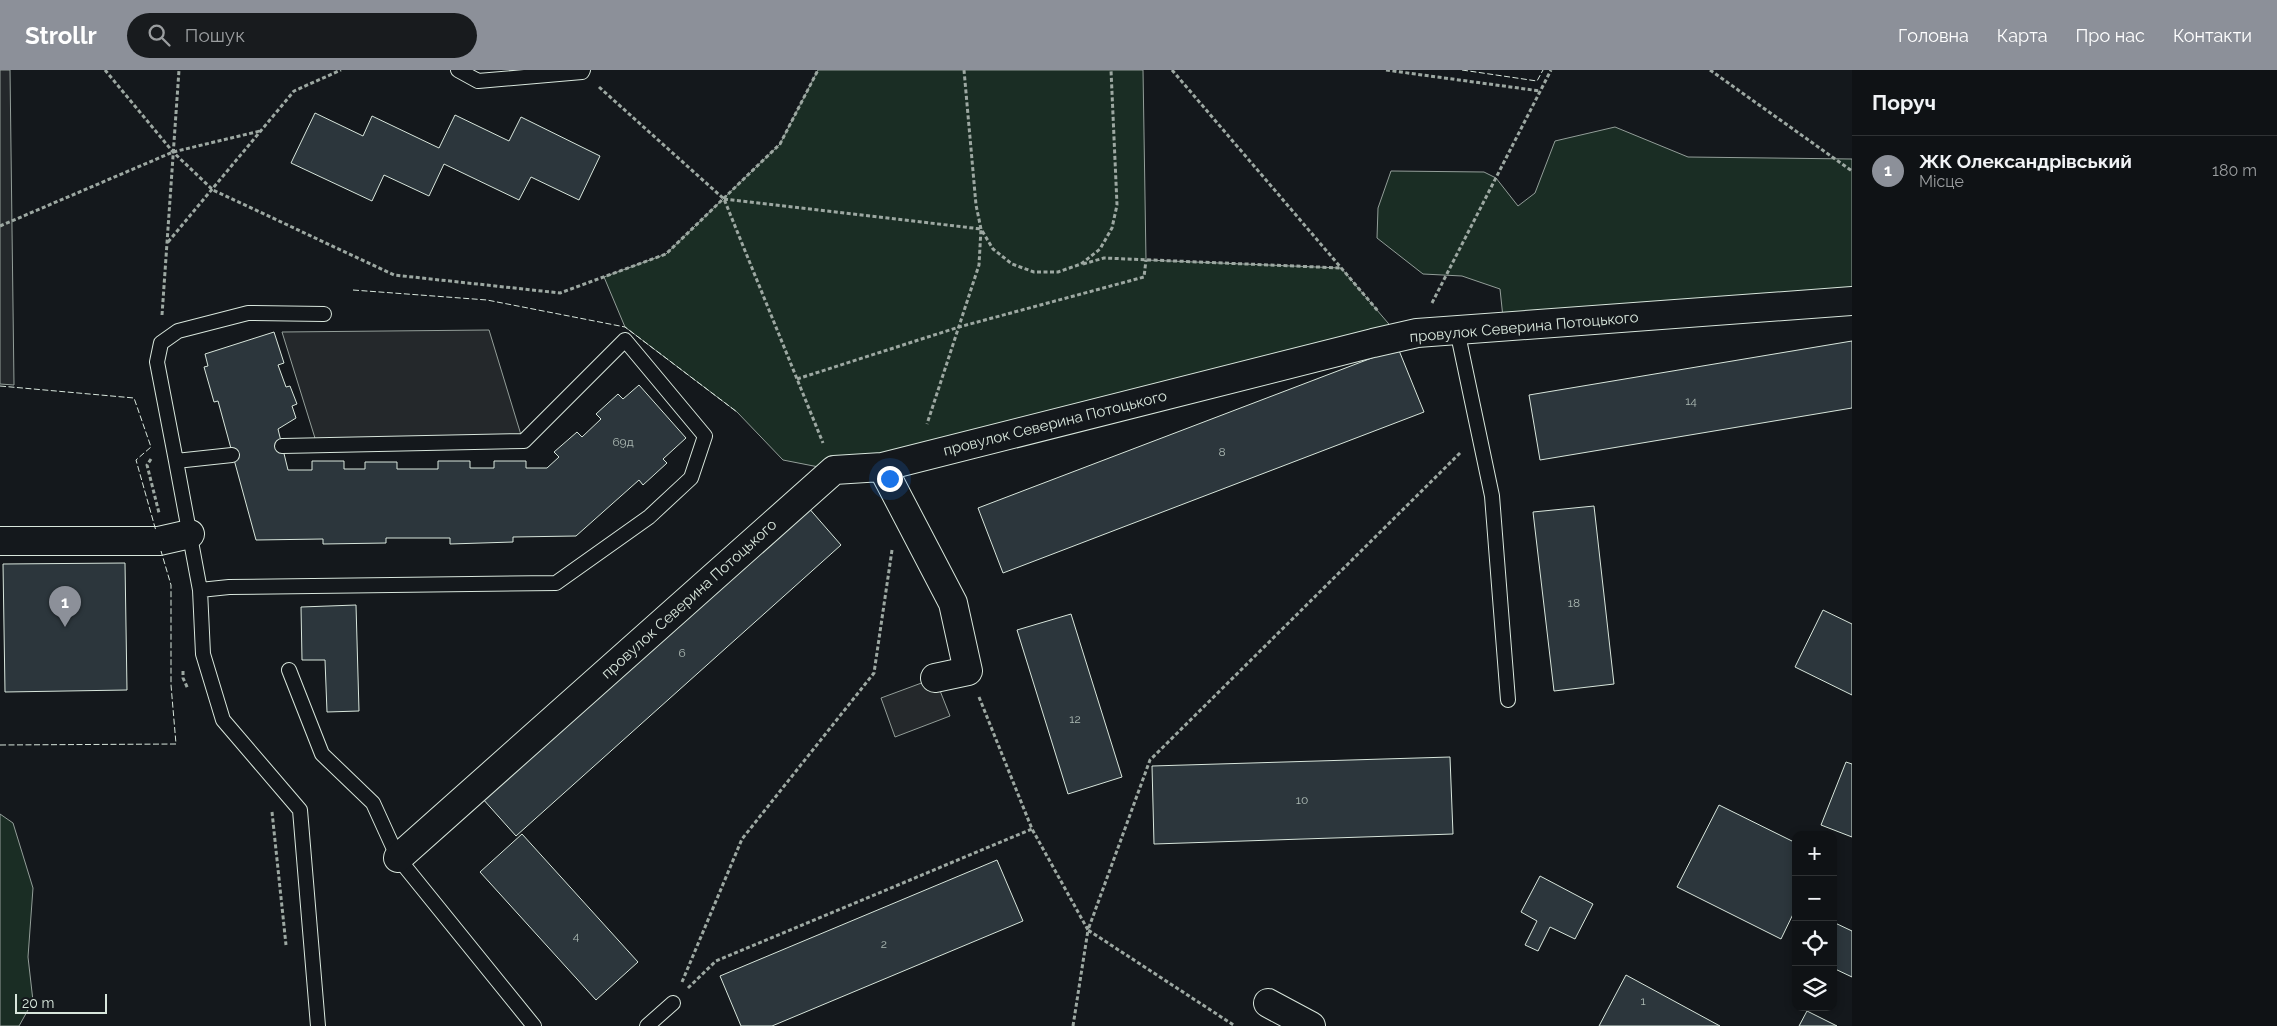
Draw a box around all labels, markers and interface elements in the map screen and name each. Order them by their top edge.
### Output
search box [127,13,477,58]
text: Strollr [25,21,97,50]
icon: search [145,21,173,49]
text: Пошук [185,24,245,46]
text: Головна [1898,25,1969,46]
text: Карта [1997,25,2048,46]
text: Про нас [2076,25,2145,46]
text: Контакти [2173,25,2252,46]
text: Поруч [1872,90,1936,115]
text: ЖК Олександрівський [1919,150,2132,172]
text: 1 [1884,161,1892,180]
text: 180 m [2212,161,2257,180]
text: Місце [1919,172,1964,191]
street label: провулок Северина Потоцького [1409,308,1639,346]
street label: провулок Северина Потоцького [941,386,1169,460]
house number: 14 [1685,394,1697,408]
house number: 69д [612,435,634,449]
house number: 8 [1218,445,1226,459]
your location [877,466,903,492]
street label: провулок Северина Потоцького [598,515,780,683]
pin: 1 [49,586,81,627]
house number: 18 [1568,596,1580,610]
house number: 6 [678,646,686,660]
house number: 12 [1069,712,1081,726]
house number: 10 [1296,793,1308,807]
map controls [1792,831,1837,1011]
button: + [1792,831,1837,876]
button: − [1792,876,1837,921]
button: locate [1792,921,1837,966]
house number: 4 [573,929,580,943]
house number: 2 [881,937,887,951]
button: layers [1792,966,1837,1011]
scale bar [15,991,108,1014]
house number: 1 [1640,994,1646,1008]
text: 20 m [22,995,54,1011]

